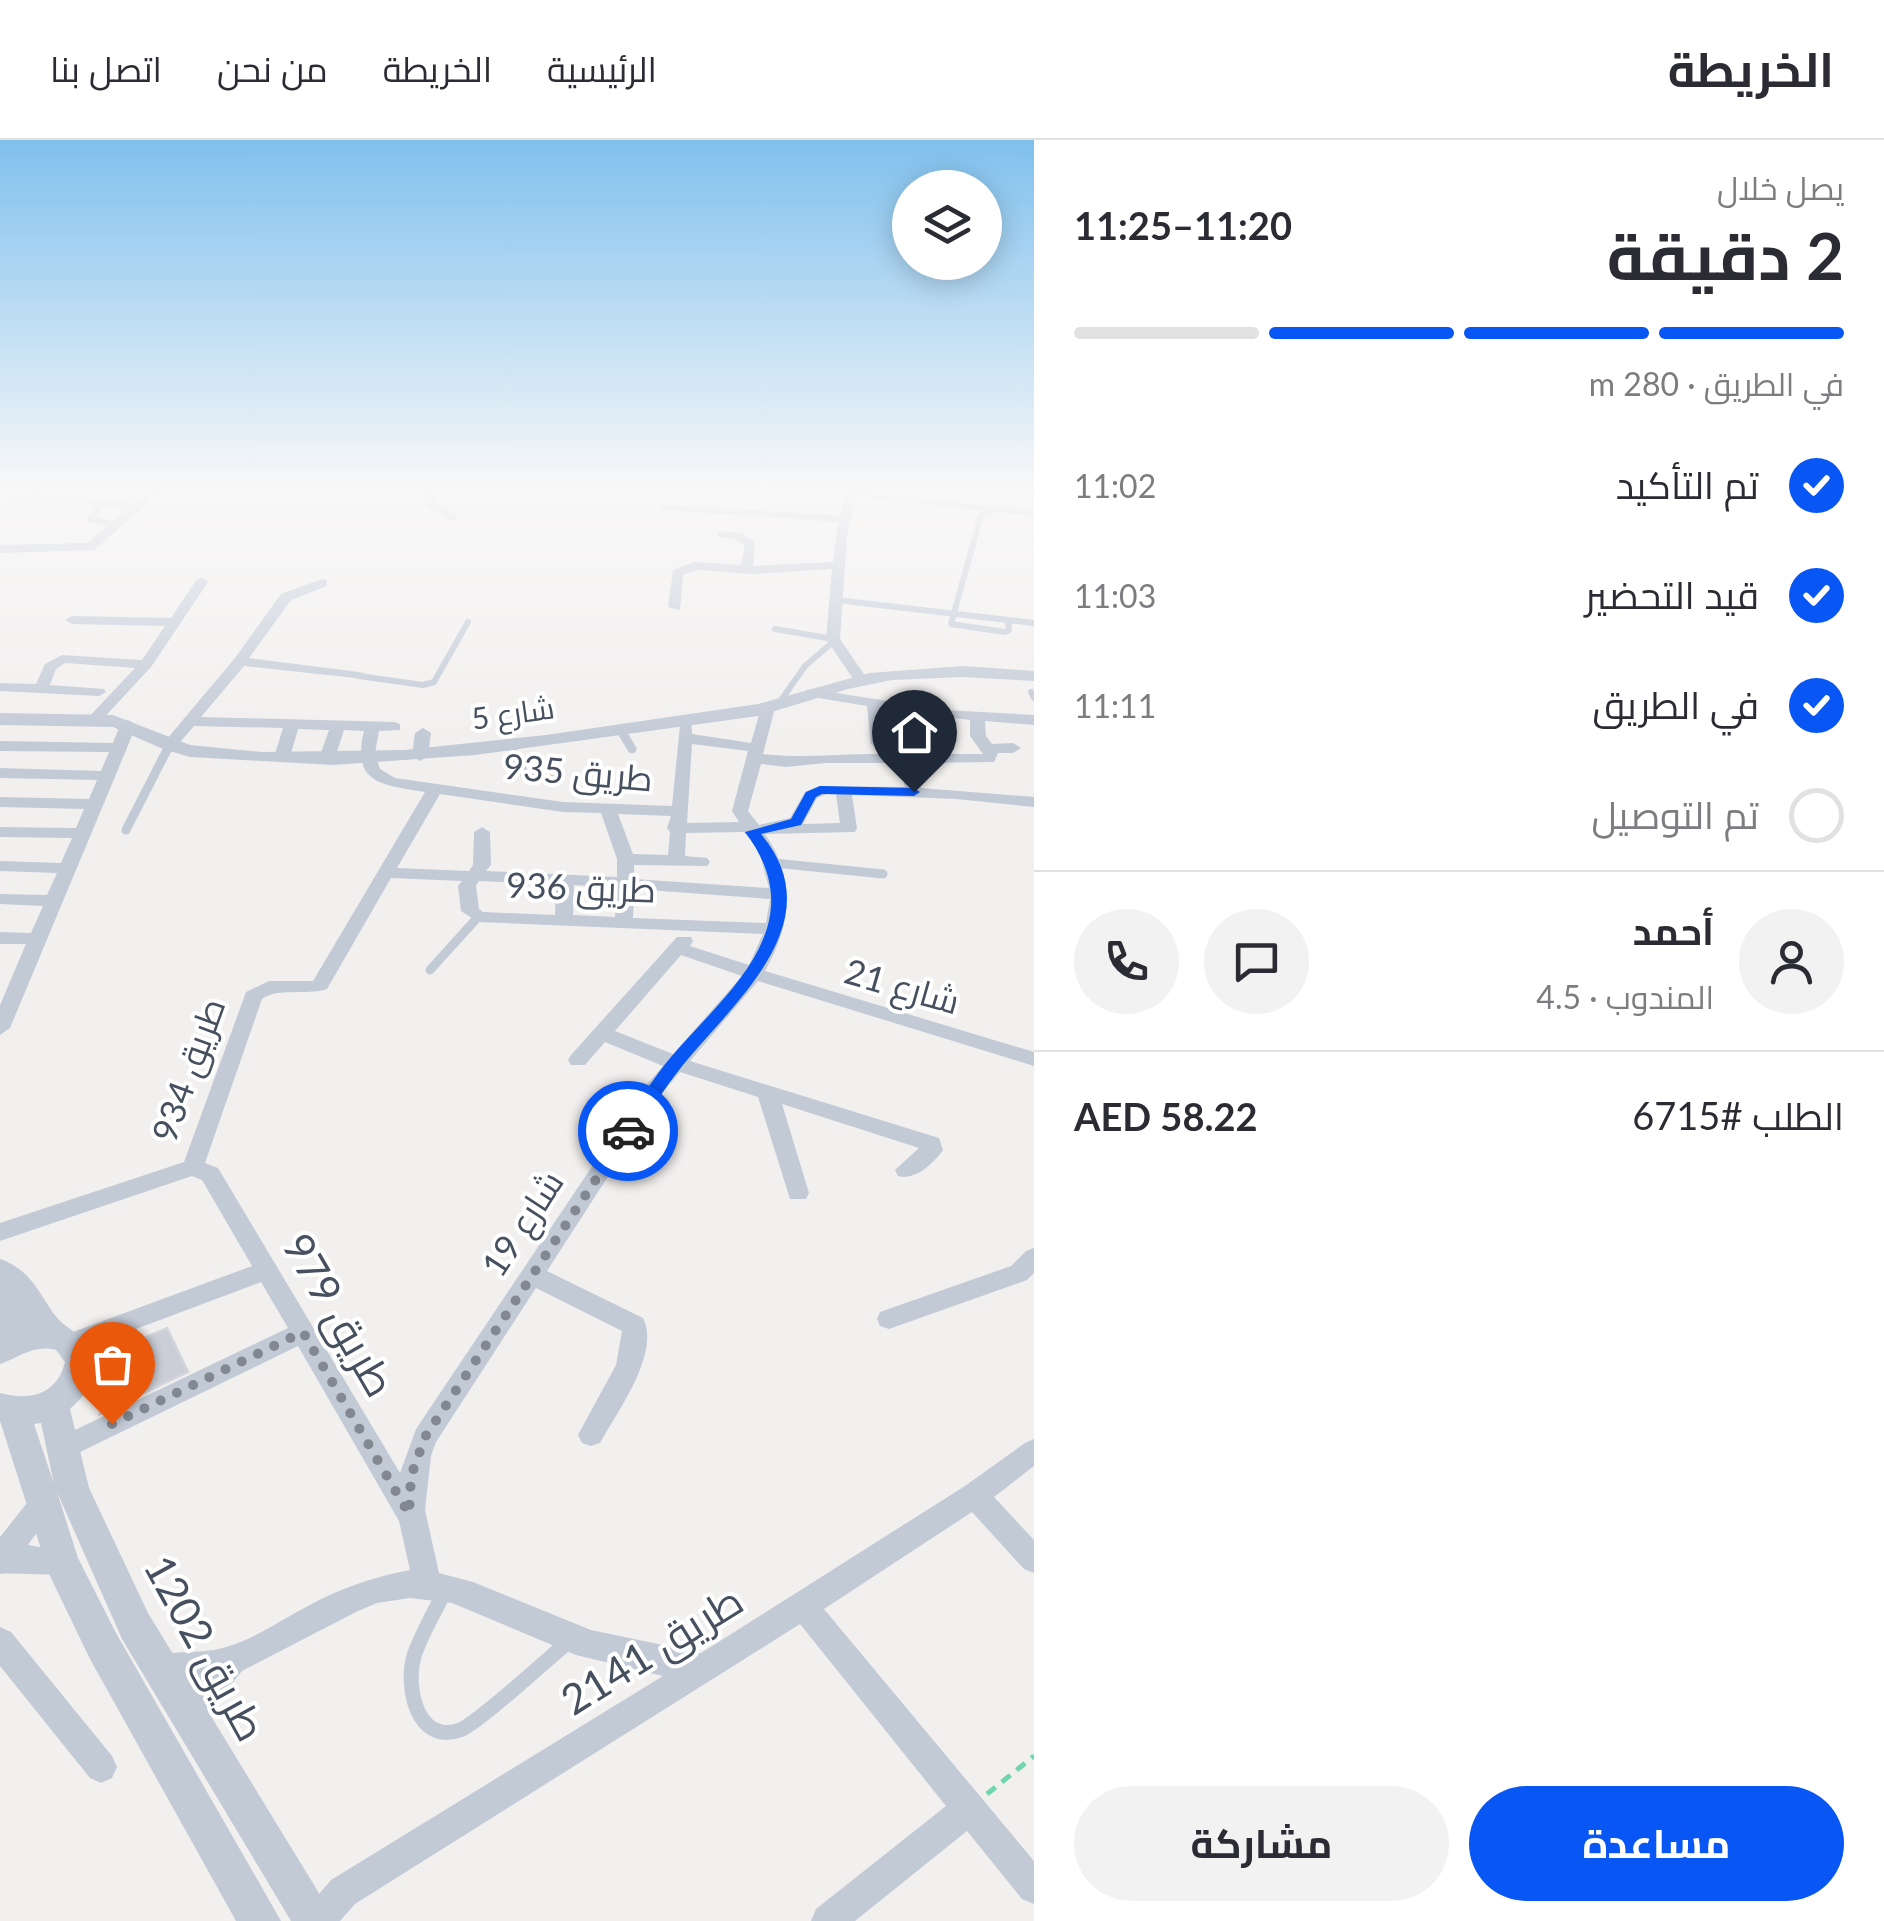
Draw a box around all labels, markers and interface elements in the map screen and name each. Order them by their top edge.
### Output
text: الخريطة [1668,40,1834,97]
text: اتصل بنا [50,47,162,89]
text: من نحن [217,47,328,89]
text: الخريطة [383,47,492,89]
text: الرئيسية [547,47,657,89]
text: يصل خلال [1717,168,1844,207]
map controls [892,170,1002,280]
button: layers [892,170,1002,280]
text: 11:20–11:25 [1074,202,1292,248]
text: 2 دقيقة [1607,216,1844,294]
text: في الطريق · 280 m [1589,364,1844,403]
icon: check [1789,458,1844,513]
text: تم التأكيد [1616,461,1759,507]
text: 11:02 [1074,466,1156,505]
icon: check [1789,568,1844,623]
text: قيد التحضير [1585,571,1759,617]
text: 11:03 [1074,576,1156,615]
icon: check [1789,678,1844,733]
text: في الطريق [1592,681,1759,727]
text: 11:11 [1074,686,1156,725]
street label: شارع 5 [469,688,557,740]
pin [872,690,957,793]
icon: home [887,705,942,760]
street label: طريق 935 [501,744,655,801]
text: تم التوصيل [1591,791,1759,837]
street label: طريق 936 [505,862,657,913]
text: أحمد [1633,907,1714,953]
button: phone [1074,909,1179,1014]
button: chat [1204,909,1309,1014]
button: person [1739,909,1844,1014]
street label: شارع 21 [839,949,965,1025]
text: المندوب · 4.5 [1536,977,1714,1016]
street label: طريق 934 [142,992,235,1148]
courier [578,1081,678,1181]
text: الطلب #6715 [1632,1092,1844,1138]
text: AED 58.22 [1074,1093,1258,1139]
icon: car [601,1104,656,1159]
street label: شارع 19 [472,1162,574,1286]
street label: طريق 979 [272,1224,406,1406]
pin [70,1322,155,1425]
icon: bag [85,1337,140,1392]
street label: طريق 1202 [133,1546,277,1750]
street label: طريق 2141 [552,1574,752,1726]
button: مشاركة [1074,1786,1449,1901]
button: مساعدة [1469,1786,1844,1901]

